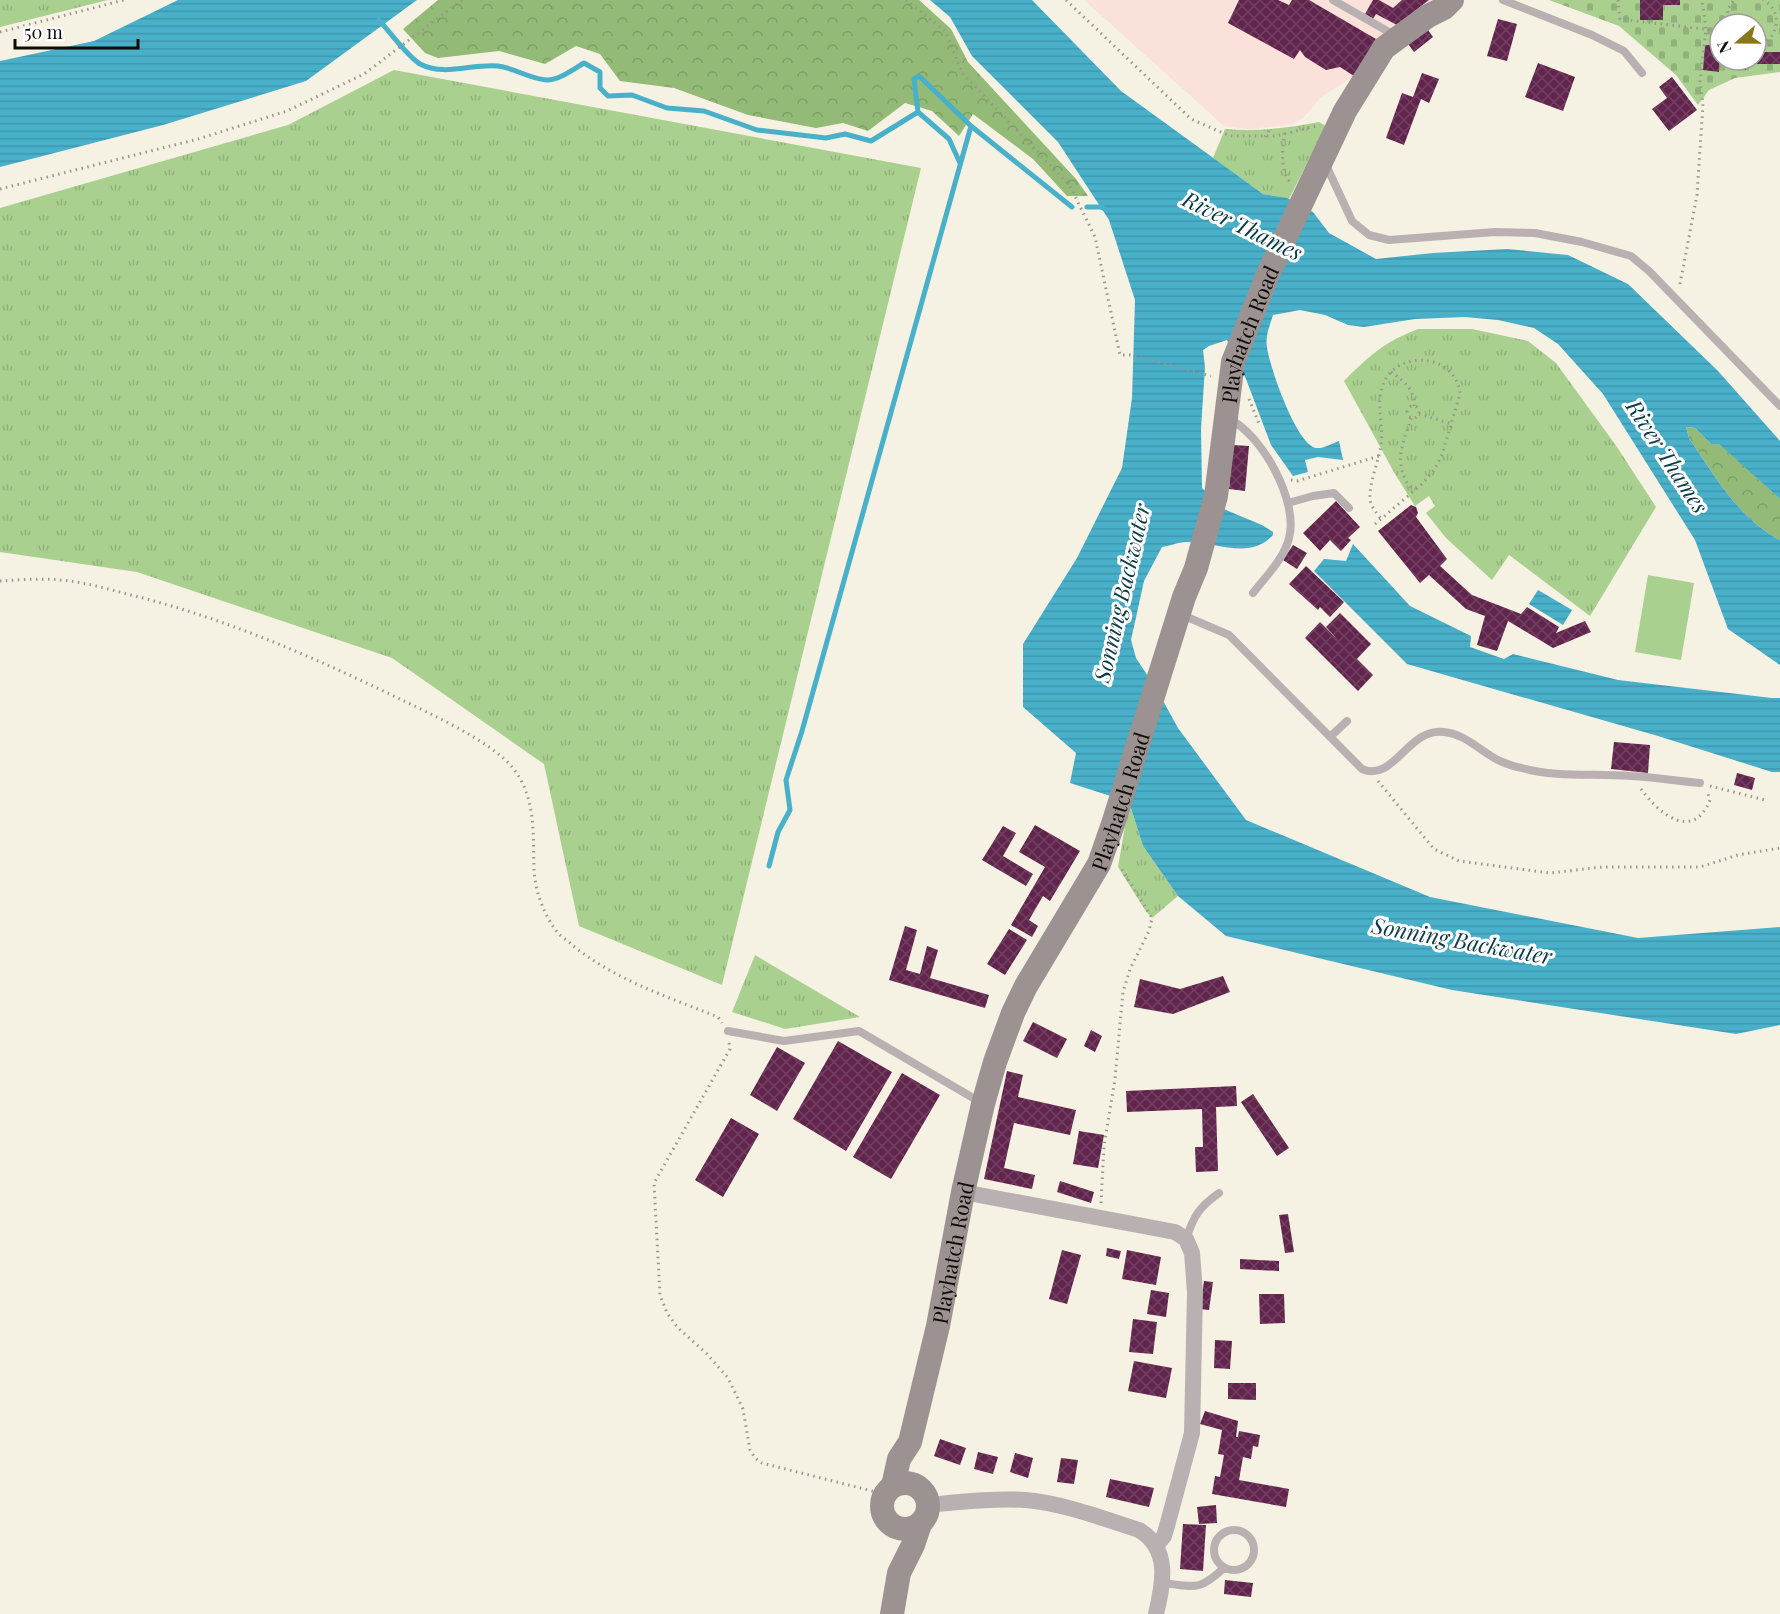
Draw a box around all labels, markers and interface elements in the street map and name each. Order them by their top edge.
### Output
scale bar [15,12,138,50]
north arrow [1708,12,1768,72]
text: 50 m [24,20,63,44]
text: N [1711,38,1735,56]
water label: River Thames [1177,183,1308,267]
street label: Playhatch Road [1214,261,1284,405]
water label: River Thames [1620,393,1716,519]
water label: Sonning Backwater [1086,500,1156,686]
street label: Playhatch Road [1084,728,1155,874]
water label: Sonning Backwater [1369,909,1555,971]
street label: Playhatch Road [925,1179,979,1326]

